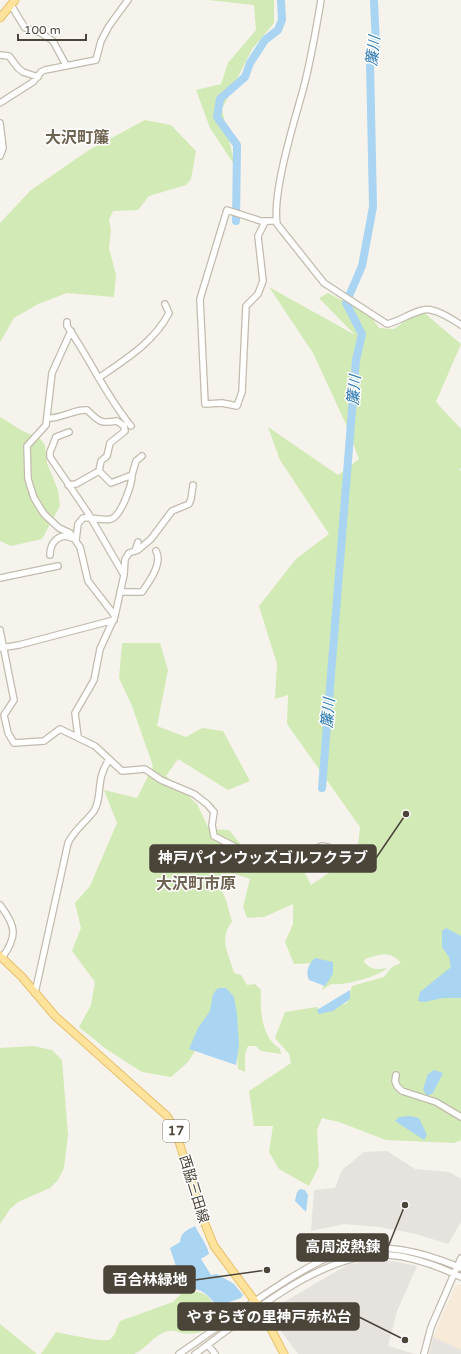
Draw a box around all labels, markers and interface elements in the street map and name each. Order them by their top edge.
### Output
scale bar [18,16,86,42]
text: 100 m [24,23,61,37]
water label: 簾川 [362,33,384,67]
district label: 大沢町簾 [45,128,109,148]
water label: 簾川 [344,372,364,406]
water label: 簾川 [318,695,338,729]
callout: 神戸パインウッズゴルフクラブ [150,845,376,872]
text: 神戸パインウッズゴルフクラブ [157,849,368,867]
district label: 大沢町市原 [156,874,236,894]
road number: 17 [163,1120,189,1142]
street label: 西脇三田線 [176,1153,212,1225]
callout: 高周波熱錬 [297,1234,388,1261]
text: 高周波熱錬 [305,1238,381,1256]
callout: 百合林緑地 [104,1266,195,1293]
text: 百合林緑地 [112,1271,188,1289]
callout: やすらぎの里神戸赤松台 [178,1303,359,1330]
text: やすらぎの里神戸赤松台 [186,1308,352,1326]

